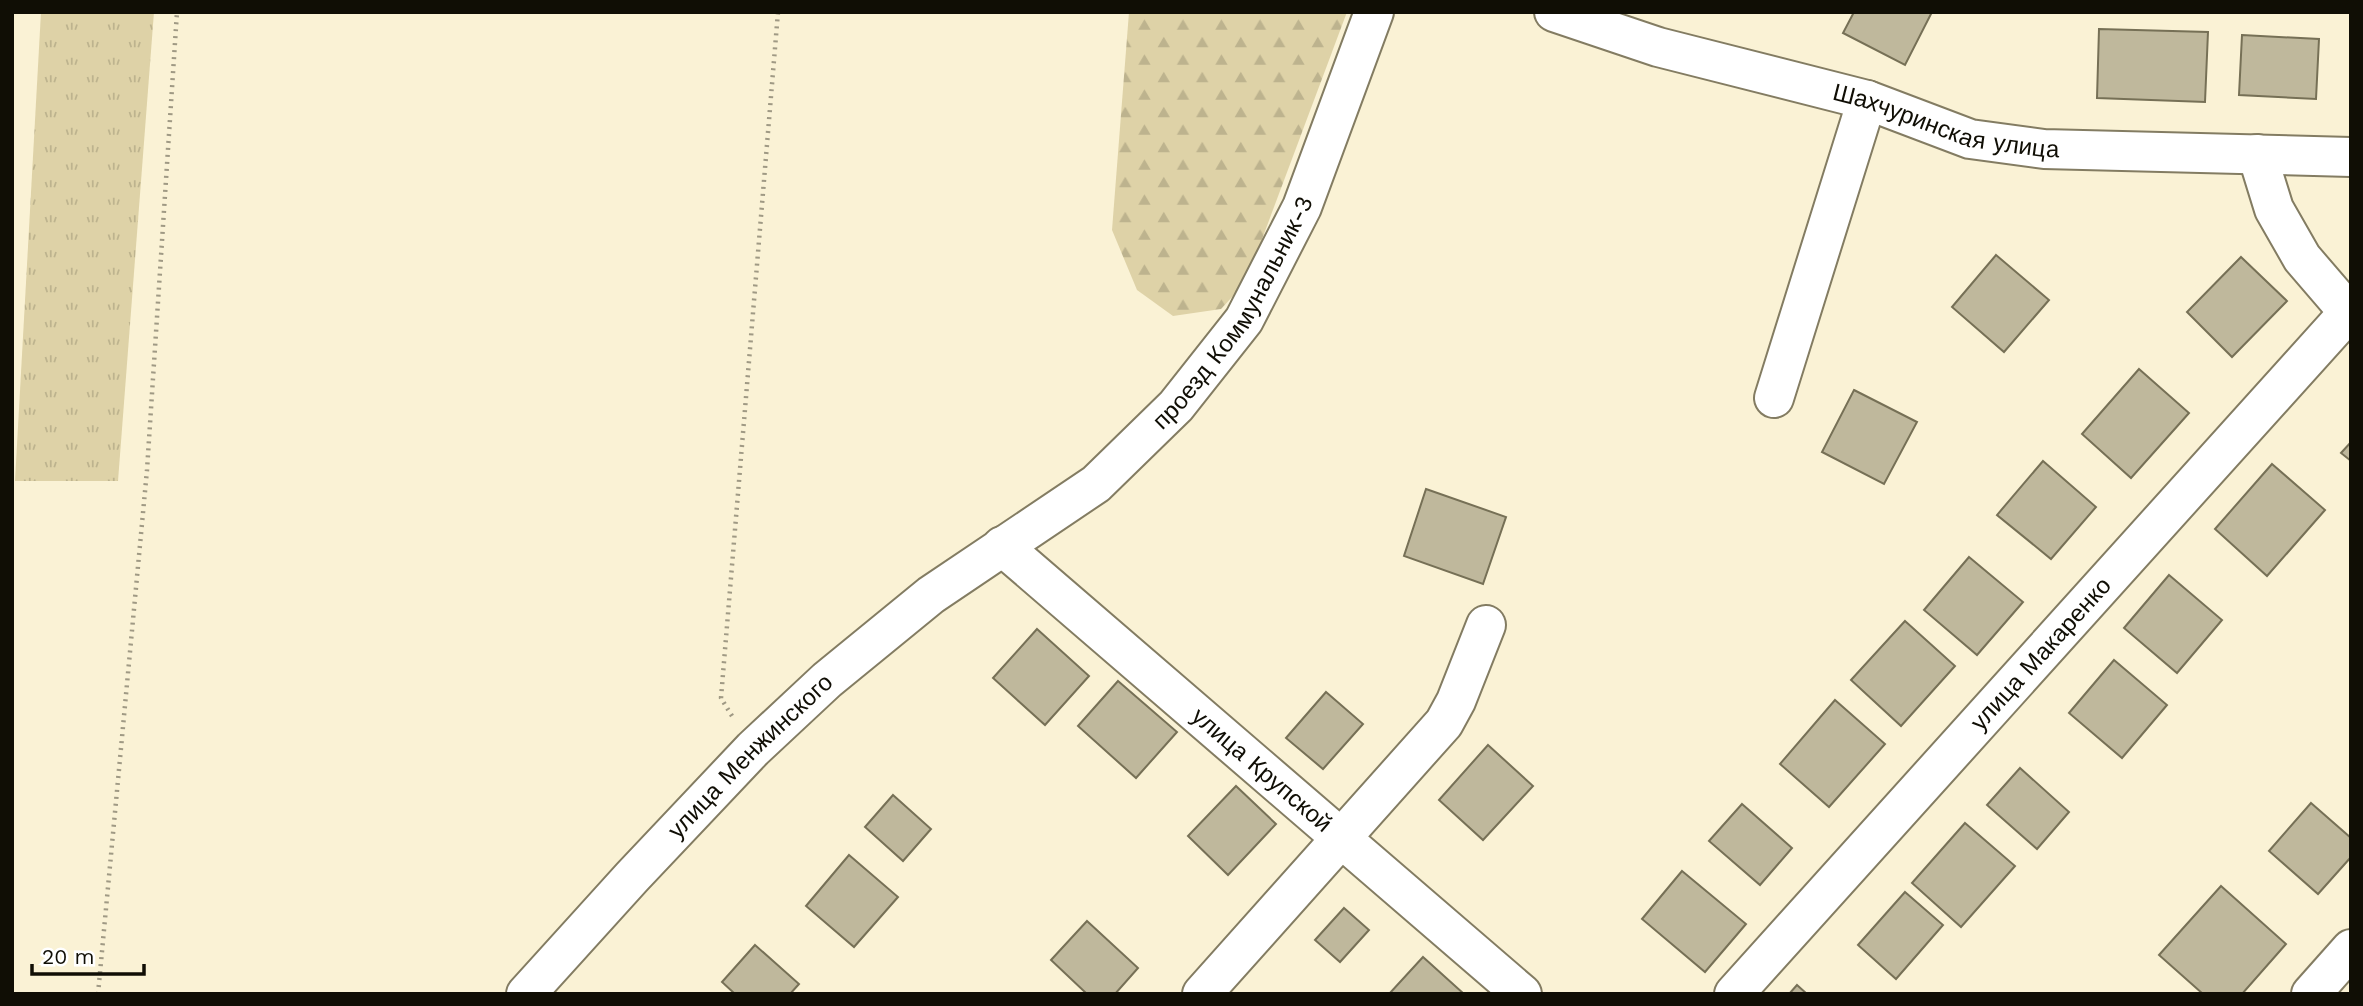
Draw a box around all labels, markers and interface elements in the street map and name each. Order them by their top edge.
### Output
street label: Шахчуринская улица [1830,78,2060,163]
street label: проезд Коммунальник-3 [1147,192,1319,435]
street label: улица Макаренко [1965,572,2117,736]
street label: улица Менжинского [662,668,838,844]
street label: улица Крупской [1186,702,1338,838]
scale bar [32,932,144,976]
text: 20 m [42,944,94,969]

